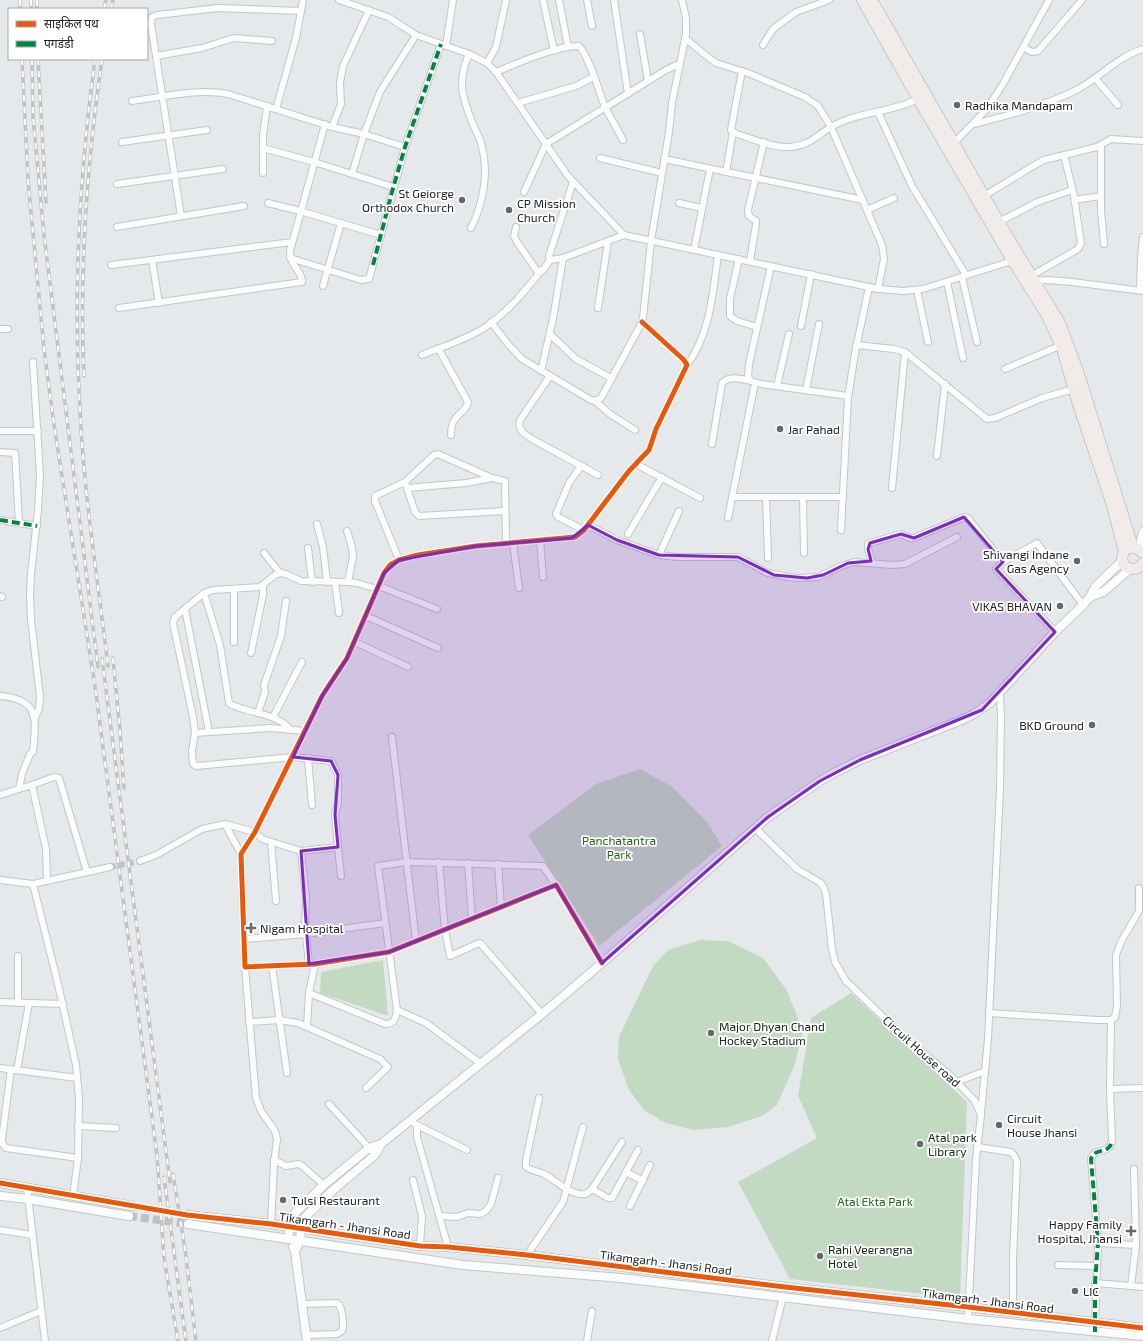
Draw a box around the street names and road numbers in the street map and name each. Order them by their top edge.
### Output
street label: Circuit House road [880,1013,964,1089]
street label: Tikamgarh - Jhansi Road [278,1209,412,1241]
street label: Tikamgarh - Jhansi Road [599,1247,733,1277]
street label: Tikamgarh - Jhansi Road [921,1285,1055,1315]

